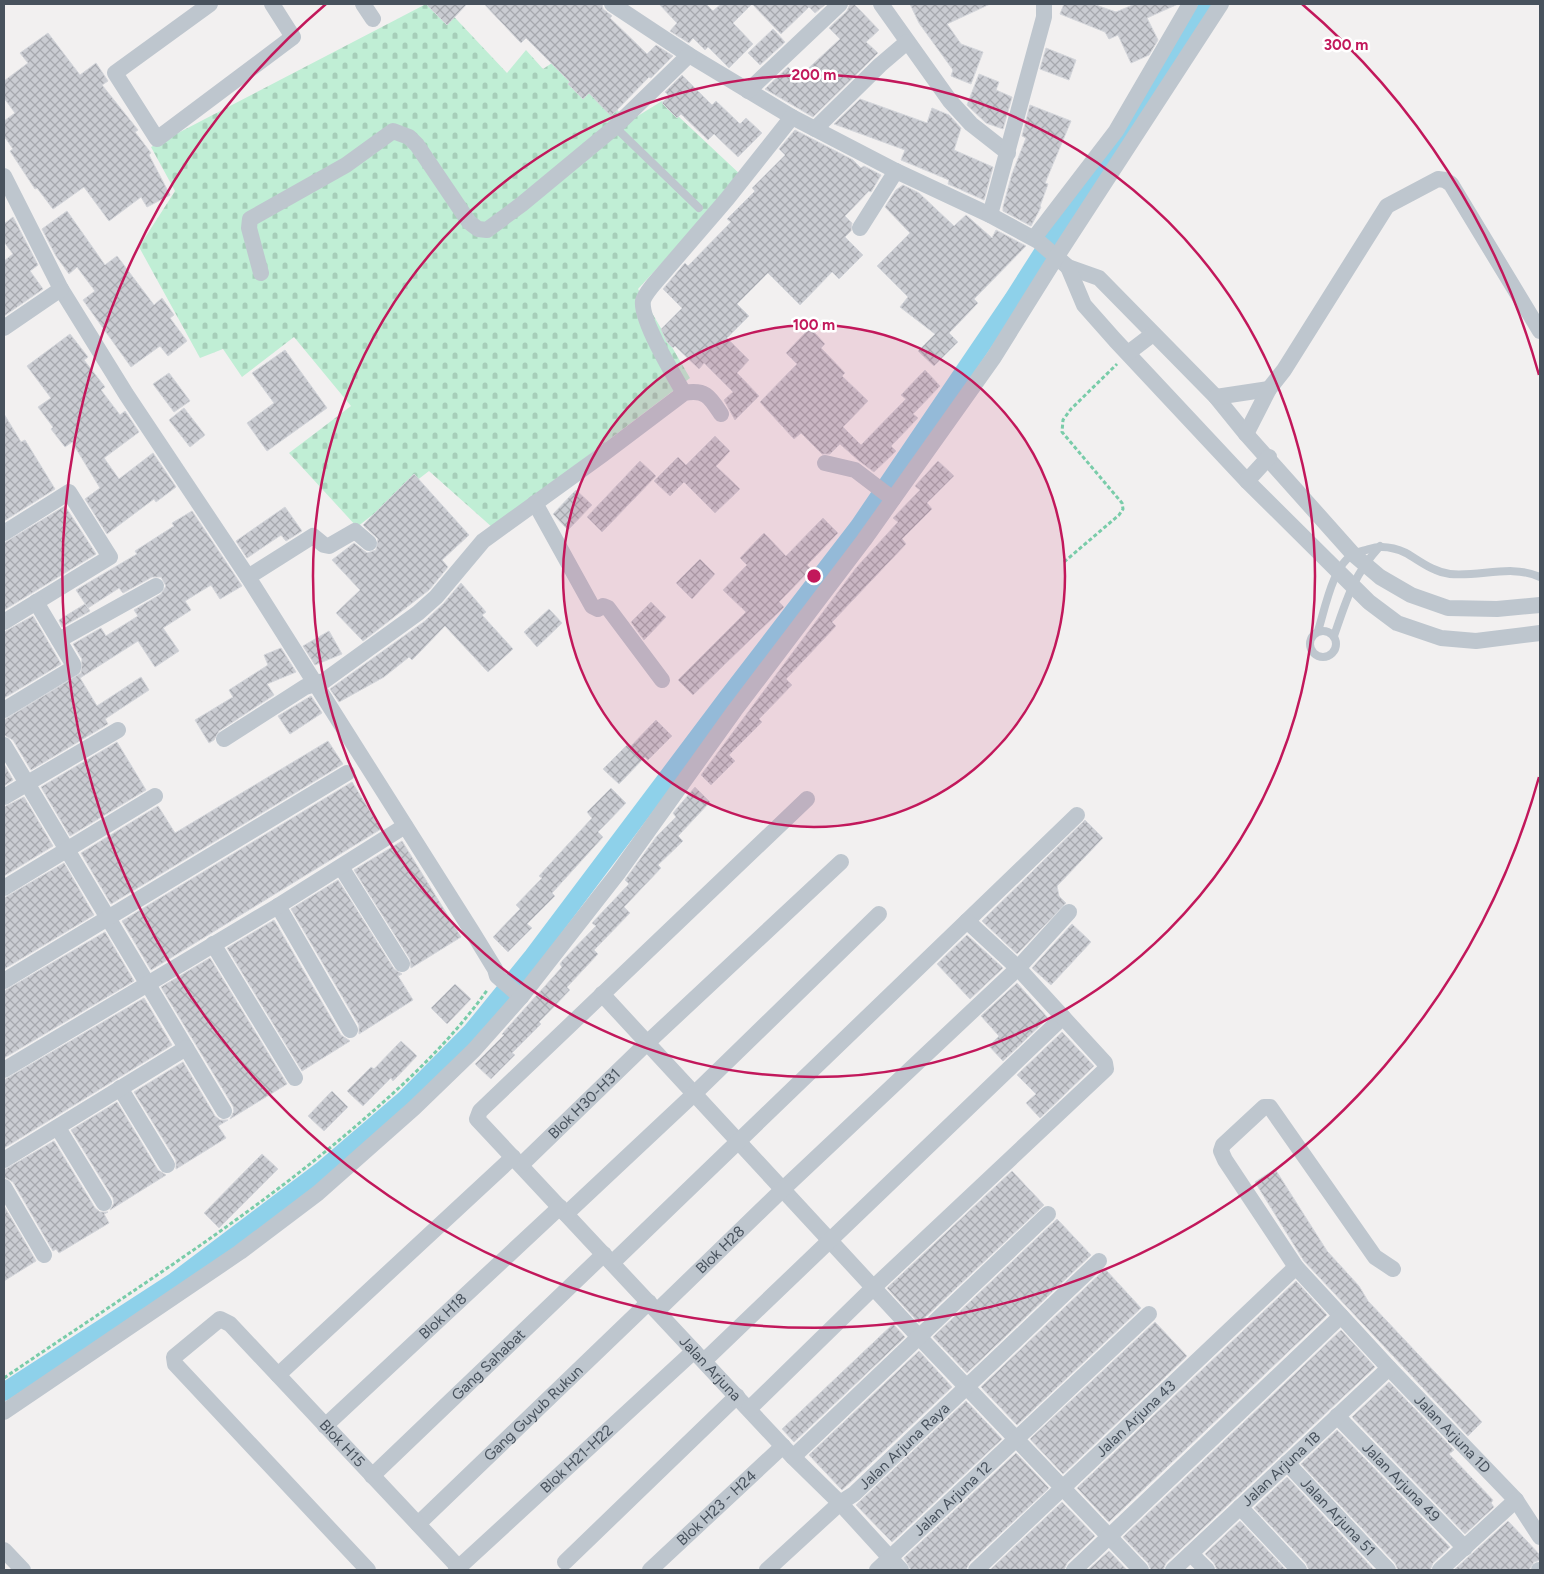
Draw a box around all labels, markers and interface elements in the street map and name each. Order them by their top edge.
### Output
text: 300 m [1324,36,1368,54]
text: 200 m [792,66,836,84]
text: 100 m [793,316,835,334]
centre of rings [805,567,823,585]
street label: Blok H30-H31 [544,1065,624,1143]
street label: Blok H28 [692,1222,748,1277]
street label: Blok H18 [415,1290,470,1343]
street label: Gang Sahabat [448,1325,529,1404]
street label: Jalan Arjuna [676,1332,745,1405]
street label: Gang Guyub Rukun [480,1361,587,1465]
street label: Jalan Arjuna 43 [1092,1377,1179,1461]
street label: Jalan Arjuna 1D [1410,1391,1494,1477]
street label: Jalan Arjuna Raya [855,1399,953,1494]
street label: Blok H15 [316,1416,369,1471]
street label: Blok H21-H22 [537,1421,617,1497]
street label: Jalan Arjuna 1B [1238,1428,1324,1510]
street label: Jalan Arjuna 49 [1358,1439,1444,1526]
street label: Jalan Arjuna 12 [910,1458,995,1540]
street label: Blok H23 - H24 [673,1466,760,1550]
street label: Jalan Arjuna 51 [1297,1474,1379,1560]

